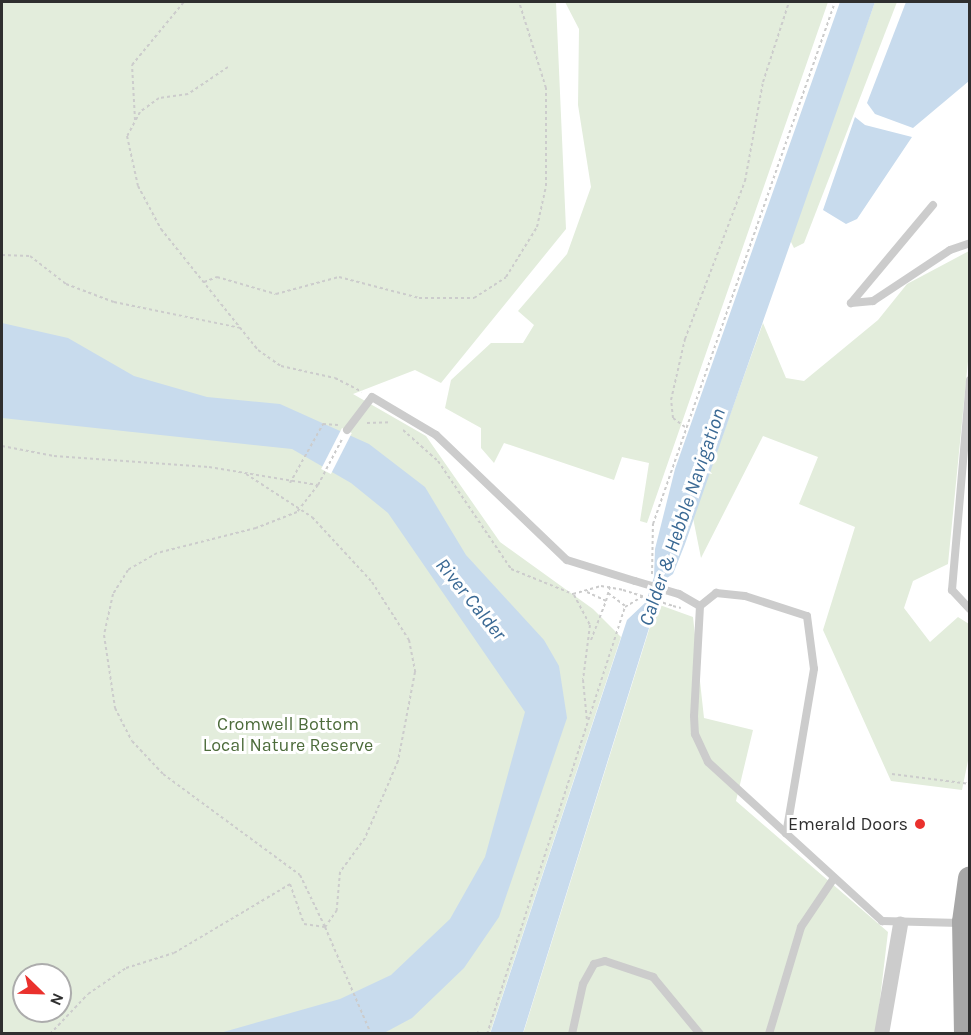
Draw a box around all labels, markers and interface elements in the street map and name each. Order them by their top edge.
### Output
water label: Calder & Hebble Navigation [633,405,731,629]
water label: River Calder [431,553,511,645]
park label: Cromwell Bottom Local Nature Reserve [203,714,373,756]
place label: Emerald Doors [788,813,908,835]
marker: Emerald Doors [913,817,927,831]
north arrow [12,963,72,1023]
text: N [46,990,68,1008]

